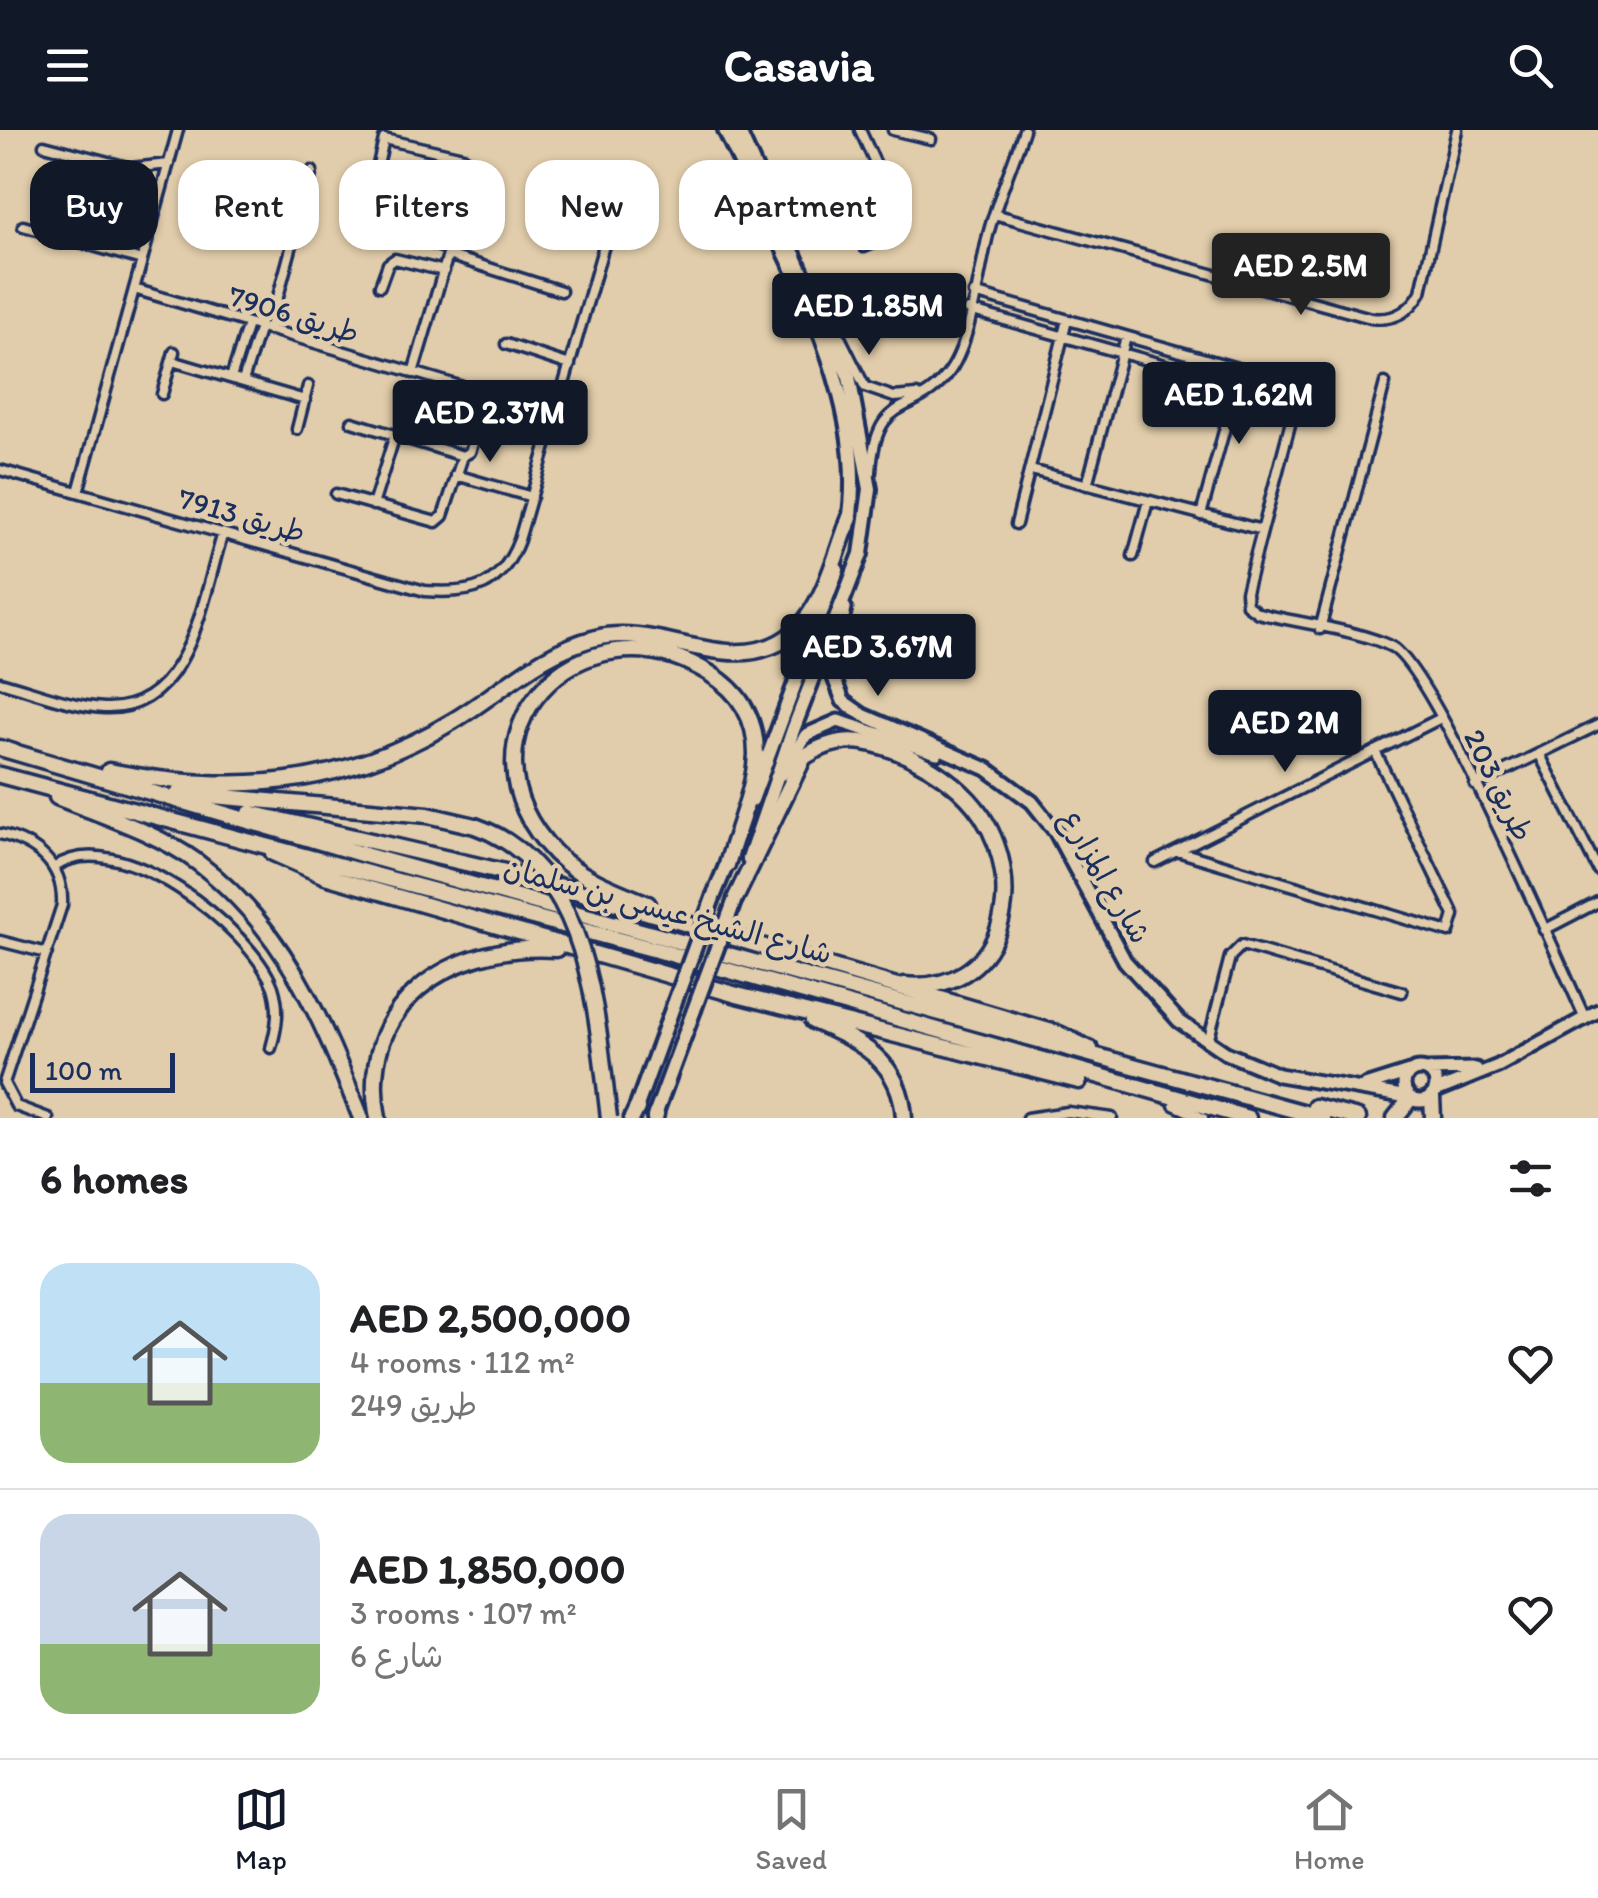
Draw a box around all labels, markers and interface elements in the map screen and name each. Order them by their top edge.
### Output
icon: menu [40,38,95,93]
text: Casavia [724,38,874,92]
icon: search [1503,38,1558,93]
chip: Buy [30,160,158,250]
chip: Rent [178,160,319,250]
chip: Filters [339,160,505,250]
chip: New [525,160,659,250]
chip: Apartment [679,160,912,250]
pin: AED 2.5M [1198,233,1404,318]
text: AED 2.5M [1234,246,1368,284]
pin: AED 1.85M [755,273,983,358]
street label: طريق 7906 [224,277,364,351]
text: AED 1.85M [794,286,944,324]
pin: AED 1.62M [1125,362,1353,447]
text: AED 1.62M [1164,375,1314,413]
pin: AED 2.37M [376,380,604,465]
text: AED 2.37M [415,393,565,431]
street label: طريق 7913 [174,479,310,551]
pin: AED 3.67M [764,614,992,699]
text: AED 3.67M [803,627,953,665]
pin: AED 2M [1204,690,1366,775]
text: AED 2M [1230,703,1340,741]
street label: طريق 203 [1456,723,1542,847]
street label: شارع المزارع [1050,802,1159,951]
street label: شارع الشيخ عيسى بن سلمان [499,848,836,975]
scale bar [30,1048,175,1093]
text: 100 m [45,1053,122,1087]
icon: filters [1503,1151,1558,1206]
text: 6 homes [40,1153,188,1204]
text: AED 2,500,000 [350,1292,631,1343]
icon: home [120,1303,240,1423]
icon: heart [1503,1336,1558,1391]
text: 4 rooms · 112 m² [350,1343,575,1381]
text: طريق 249 [350,1386,477,1424]
text: AED 1,850,000 [350,1543,626,1594]
icon: home [120,1554,240,1674]
icon: heart [1503,1587,1558,1642]
text: 3 rooms · 107 m² [350,1594,577,1632]
text: شارع 6 [350,1637,443,1675]
tab: Map [234,1782,289,1876]
tab: Saved [756,1782,827,1876]
tab: Home [1294,1782,1365,1876]

